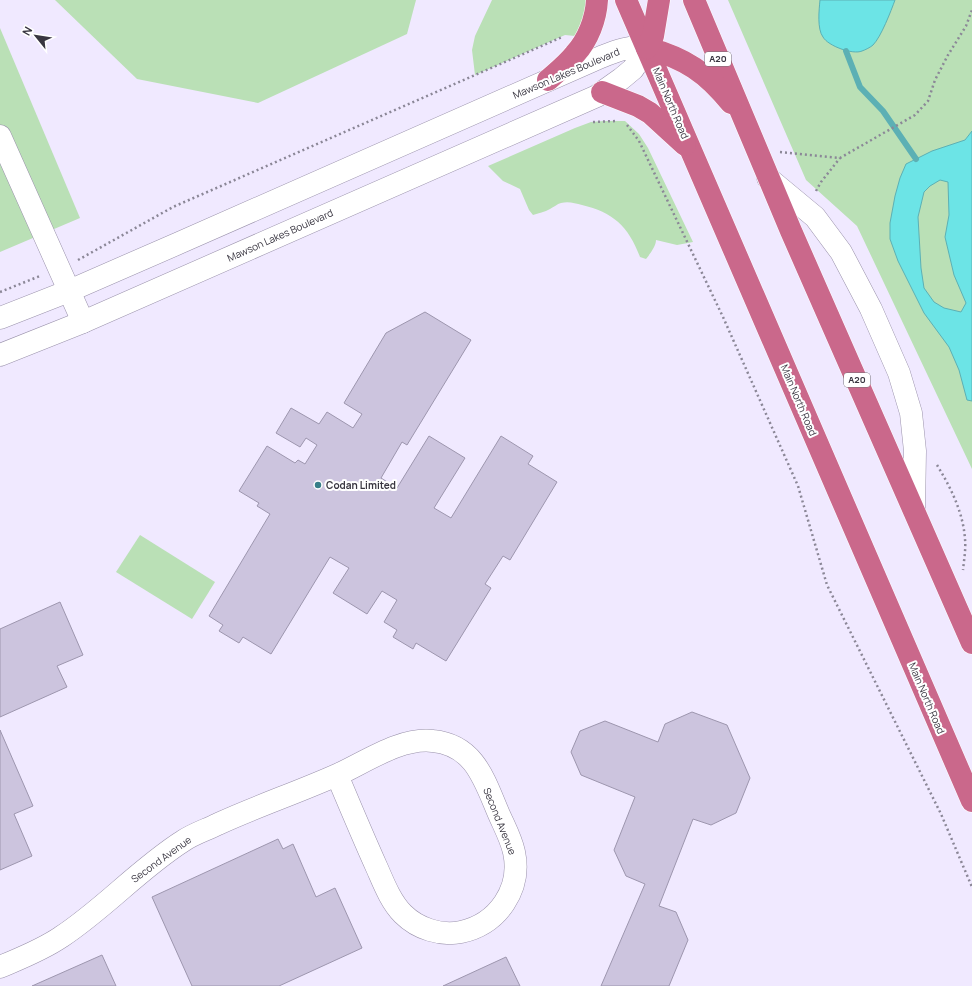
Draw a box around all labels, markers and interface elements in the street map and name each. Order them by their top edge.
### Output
north arrow [16,16,56,56]
text: N [18,23,35,38]
street label: Mawson Lakes Boulevard [510,44,622,102]
road number: A20 [705,52,731,66]
street label: Main North Road [650,65,692,141]
street label: Mawson Lakes Boulevard [225,205,335,265]
street label: Main North Road [778,362,820,438]
road number: A20 [844,373,870,387]
place label: Codan Limited [326,478,396,492]
marker: Codan Limited [313,480,323,490]
street label: Main North Road [906,660,948,736]
street label: Second Avenue [480,785,520,857]
street label: Second Avenue [128,832,194,886]

